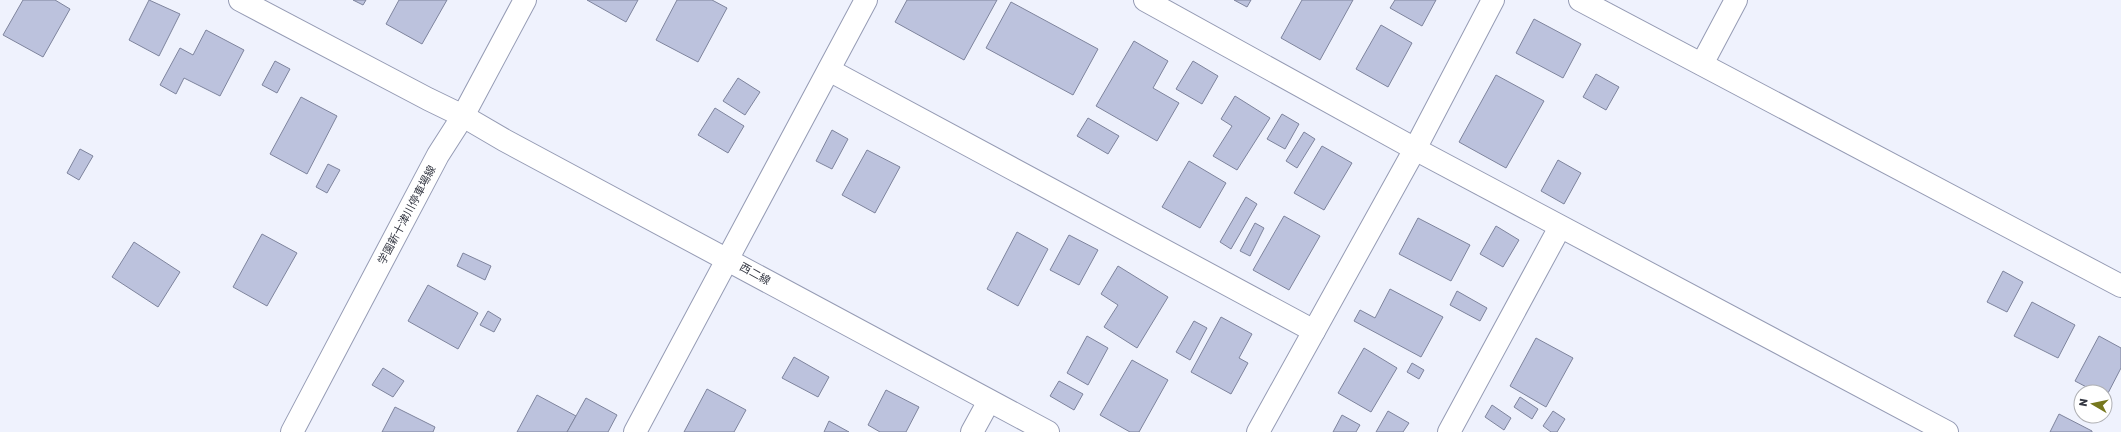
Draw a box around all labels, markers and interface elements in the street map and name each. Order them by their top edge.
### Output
street label: 学園新十津川停車場線 [375,163,439,267]
street label: 西二線 [737,260,773,288]
north arrow [2073,384,2113,424]
text: N [2077,398,2091,407]

